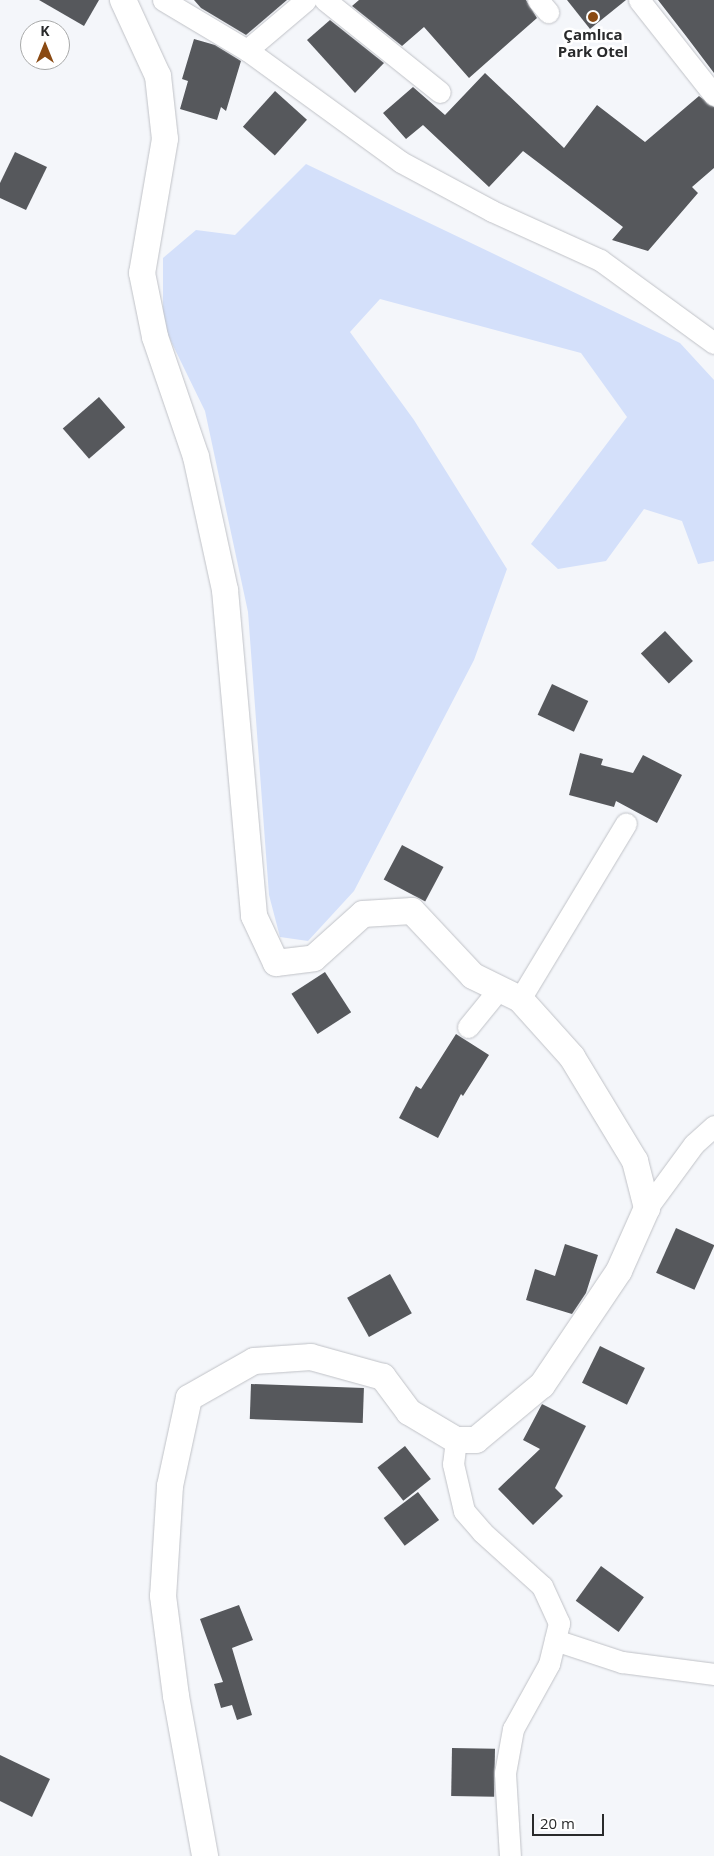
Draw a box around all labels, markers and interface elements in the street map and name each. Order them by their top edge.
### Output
marker: Çamlıca Park Otel [587,11,599,23]
north arrow [20,20,70,70]
text: K [40,21,50,40]
place label: Çamlıca Park Otel [558,25,628,60]
scale bar [534,1804,606,1836]
text: 20 m [540,1813,575,1833]

